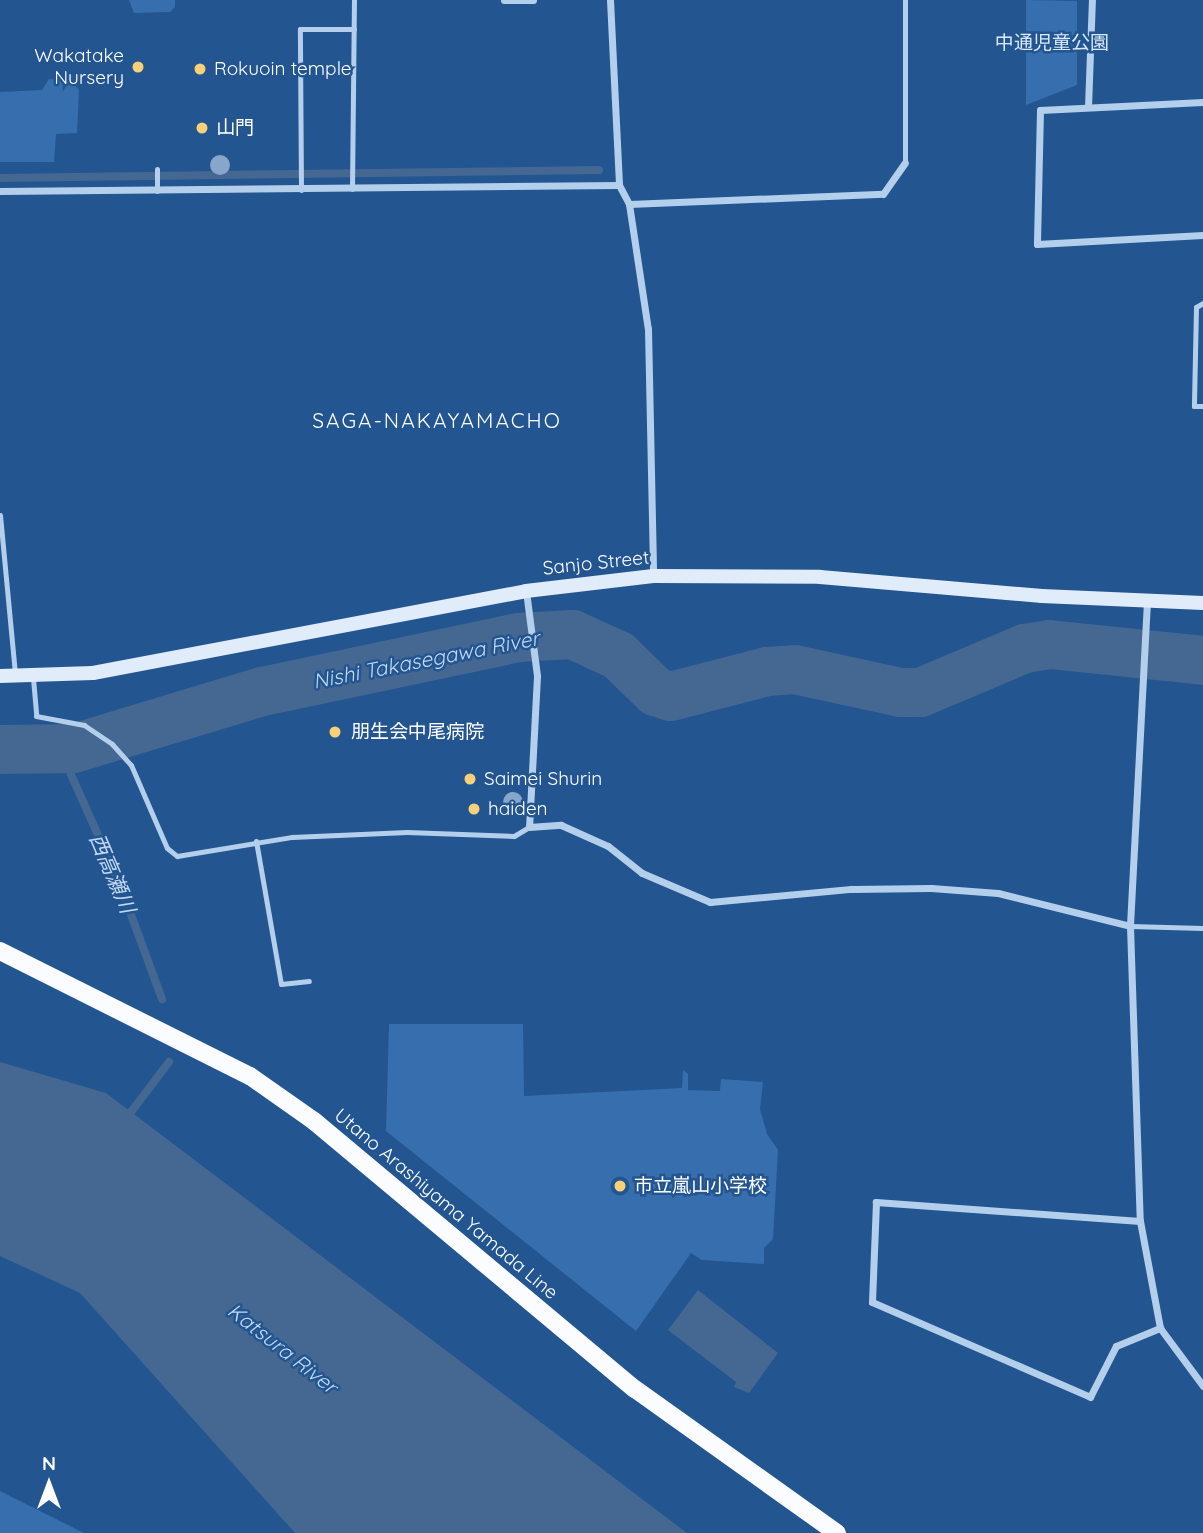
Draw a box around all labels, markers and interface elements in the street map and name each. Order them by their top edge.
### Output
park label: 中通児童公園 [995,32,1109,54]
place label: Wakatake Nursery [34,45,124,89]
place label: Rokuoin temple [214,58,352,80]
marker: Wakatake Nursery [130,59,146,75]
marker: Rokuoin temple [192,61,208,77]
place label: 山門 [216,117,254,139]
marker: 山門 [194,120,210,136]
district label: SAGA-NAKAYAMACHO [314,407,560,433]
street label: Sanjo Street [542,546,650,580]
water label: Nishi Takasegawa River [311,625,541,693]
place label: 朋生会中尾病院 [351,721,484,743]
marker: 朋生会中尾病院 [325,722,345,742]
place label: Saimei Shurin [484,768,602,790]
marker: Saimei Shurin [462,771,478,787]
place label: haiden [488,798,548,820]
marker: haiden [466,801,482,817]
water label: 西高瀬川 [85,829,141,917]
street label: Utano Arashiyama Yamada Line [330,1104,562,1304]
place label: 市立嵐山小学校 [634,1175,767,1197]
marker: 市立嵐山小学校 [612,1178,628,1194]
water label: Katsura River [223,1297,343,1399]
north arrow [14,1449,84,1519]
text: N [42,1451,56,1475]

